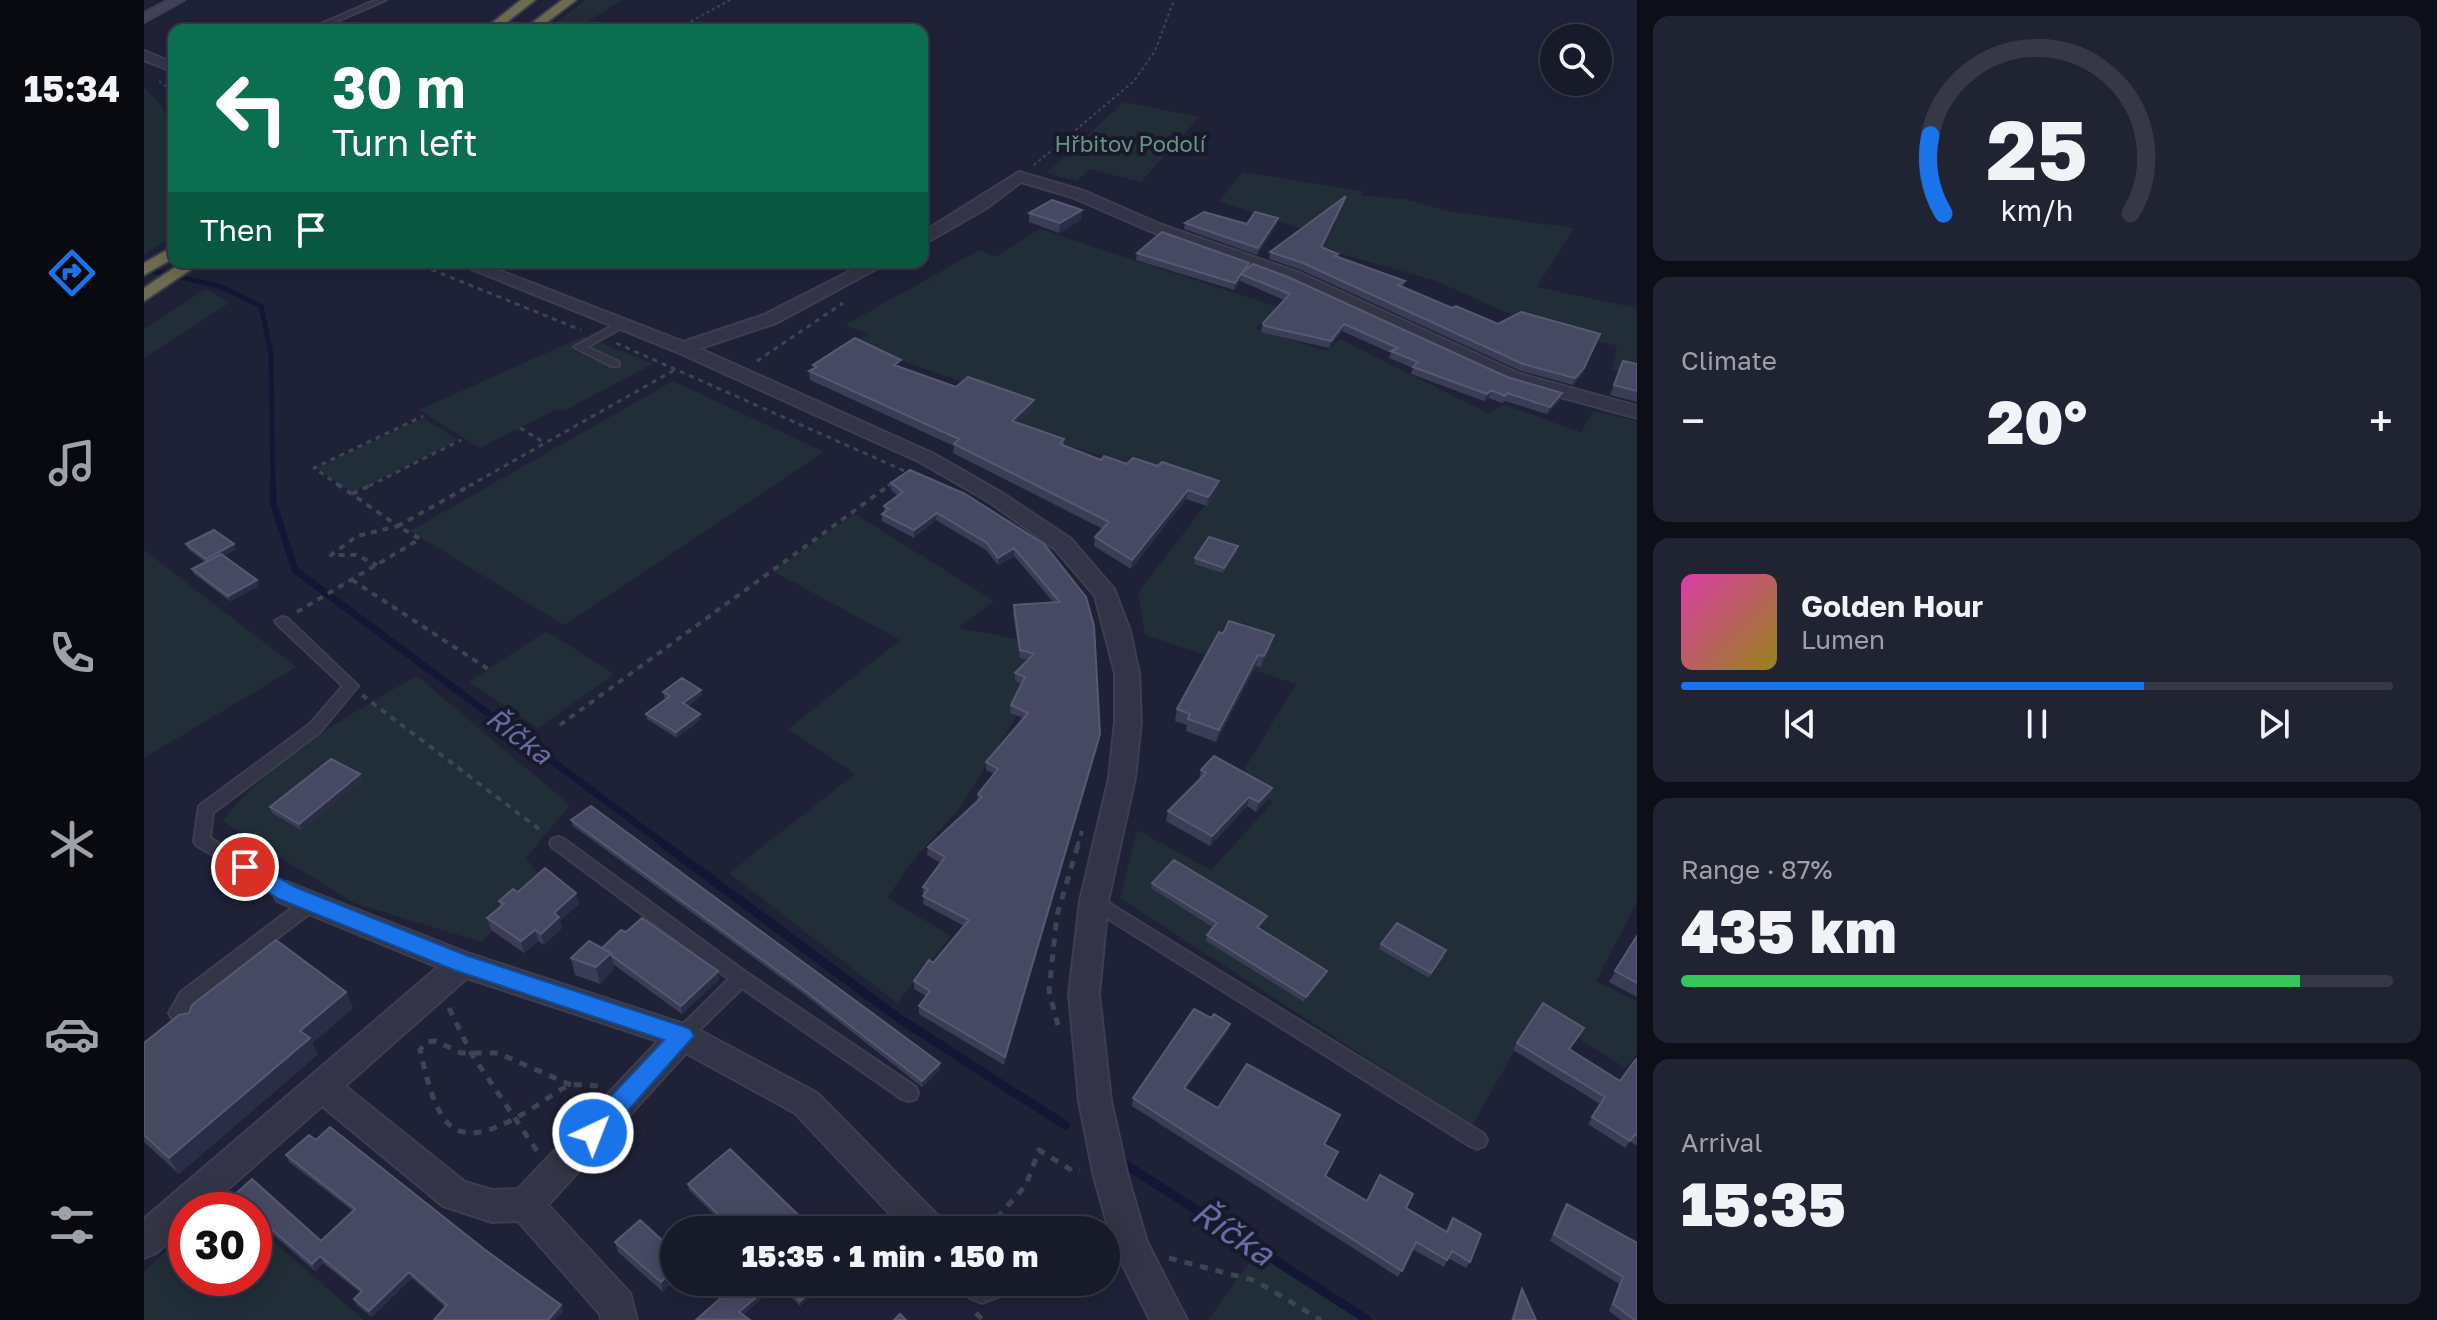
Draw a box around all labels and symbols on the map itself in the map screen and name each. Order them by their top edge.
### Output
park label: Hřbitov Podolí [1054,130,1208,157]
water label: Říčka [480,700,559,772]
pin [211,833,279,901]
position arrow [551,1091,635,1175]
water label: Říčka [1185,1191,1283,1274]
speed limit sign: 30 [168,1192,272,1296]

